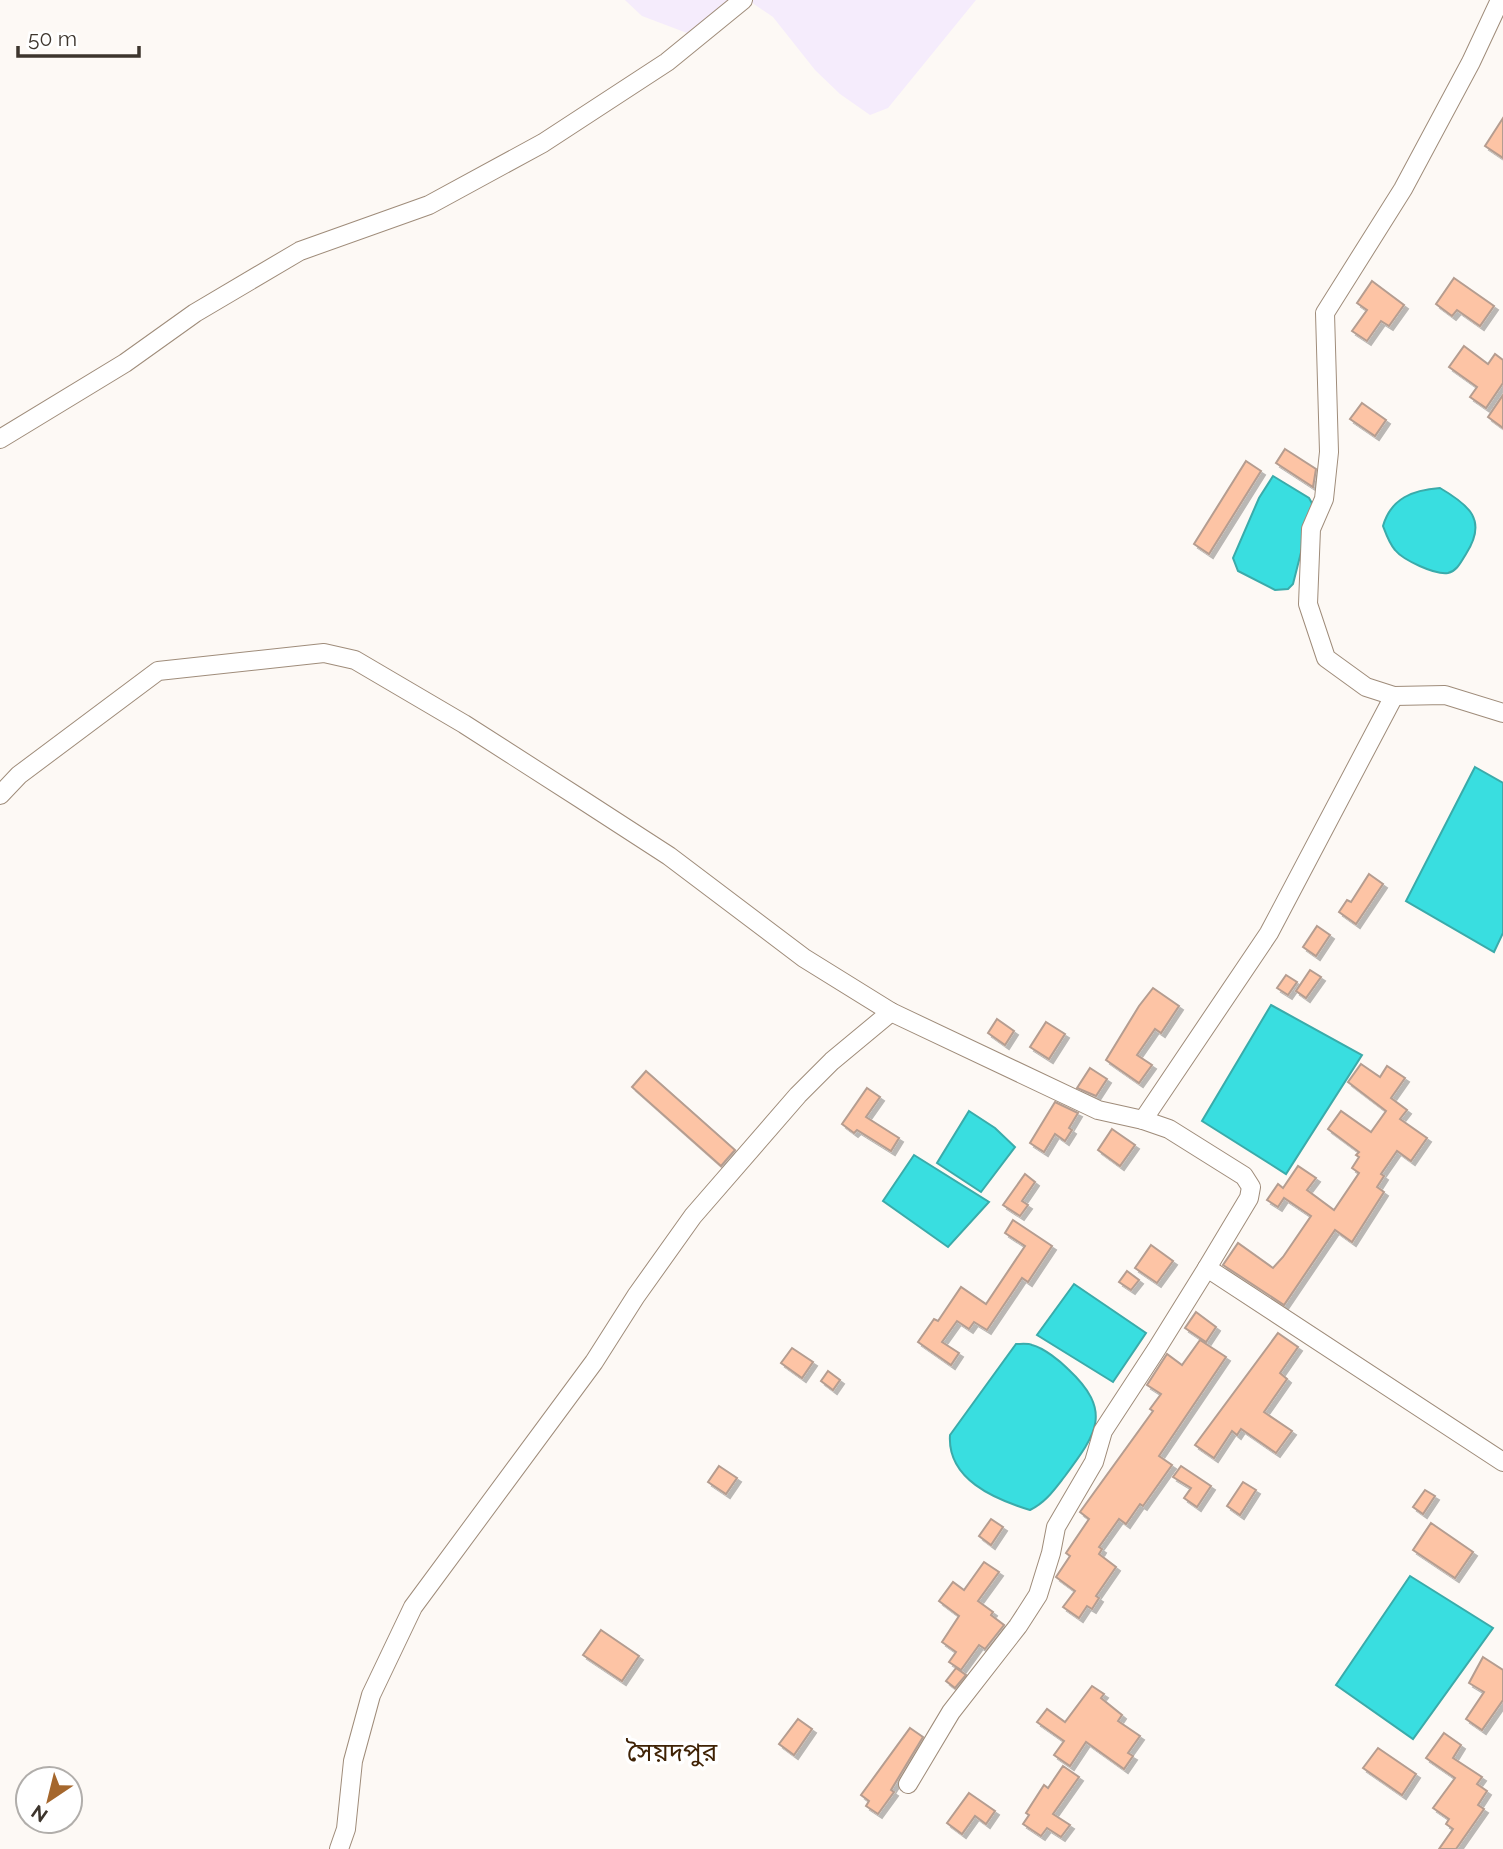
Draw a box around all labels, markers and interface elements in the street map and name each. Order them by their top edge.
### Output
scale bar [18,14,138,58]
text: 50 m [28,26,77,51]
district label: সৈয়দপুর [626,1737,718,1767]
north arrow [14,1765,84,1835]
text: N [27,1801,51,1827]

